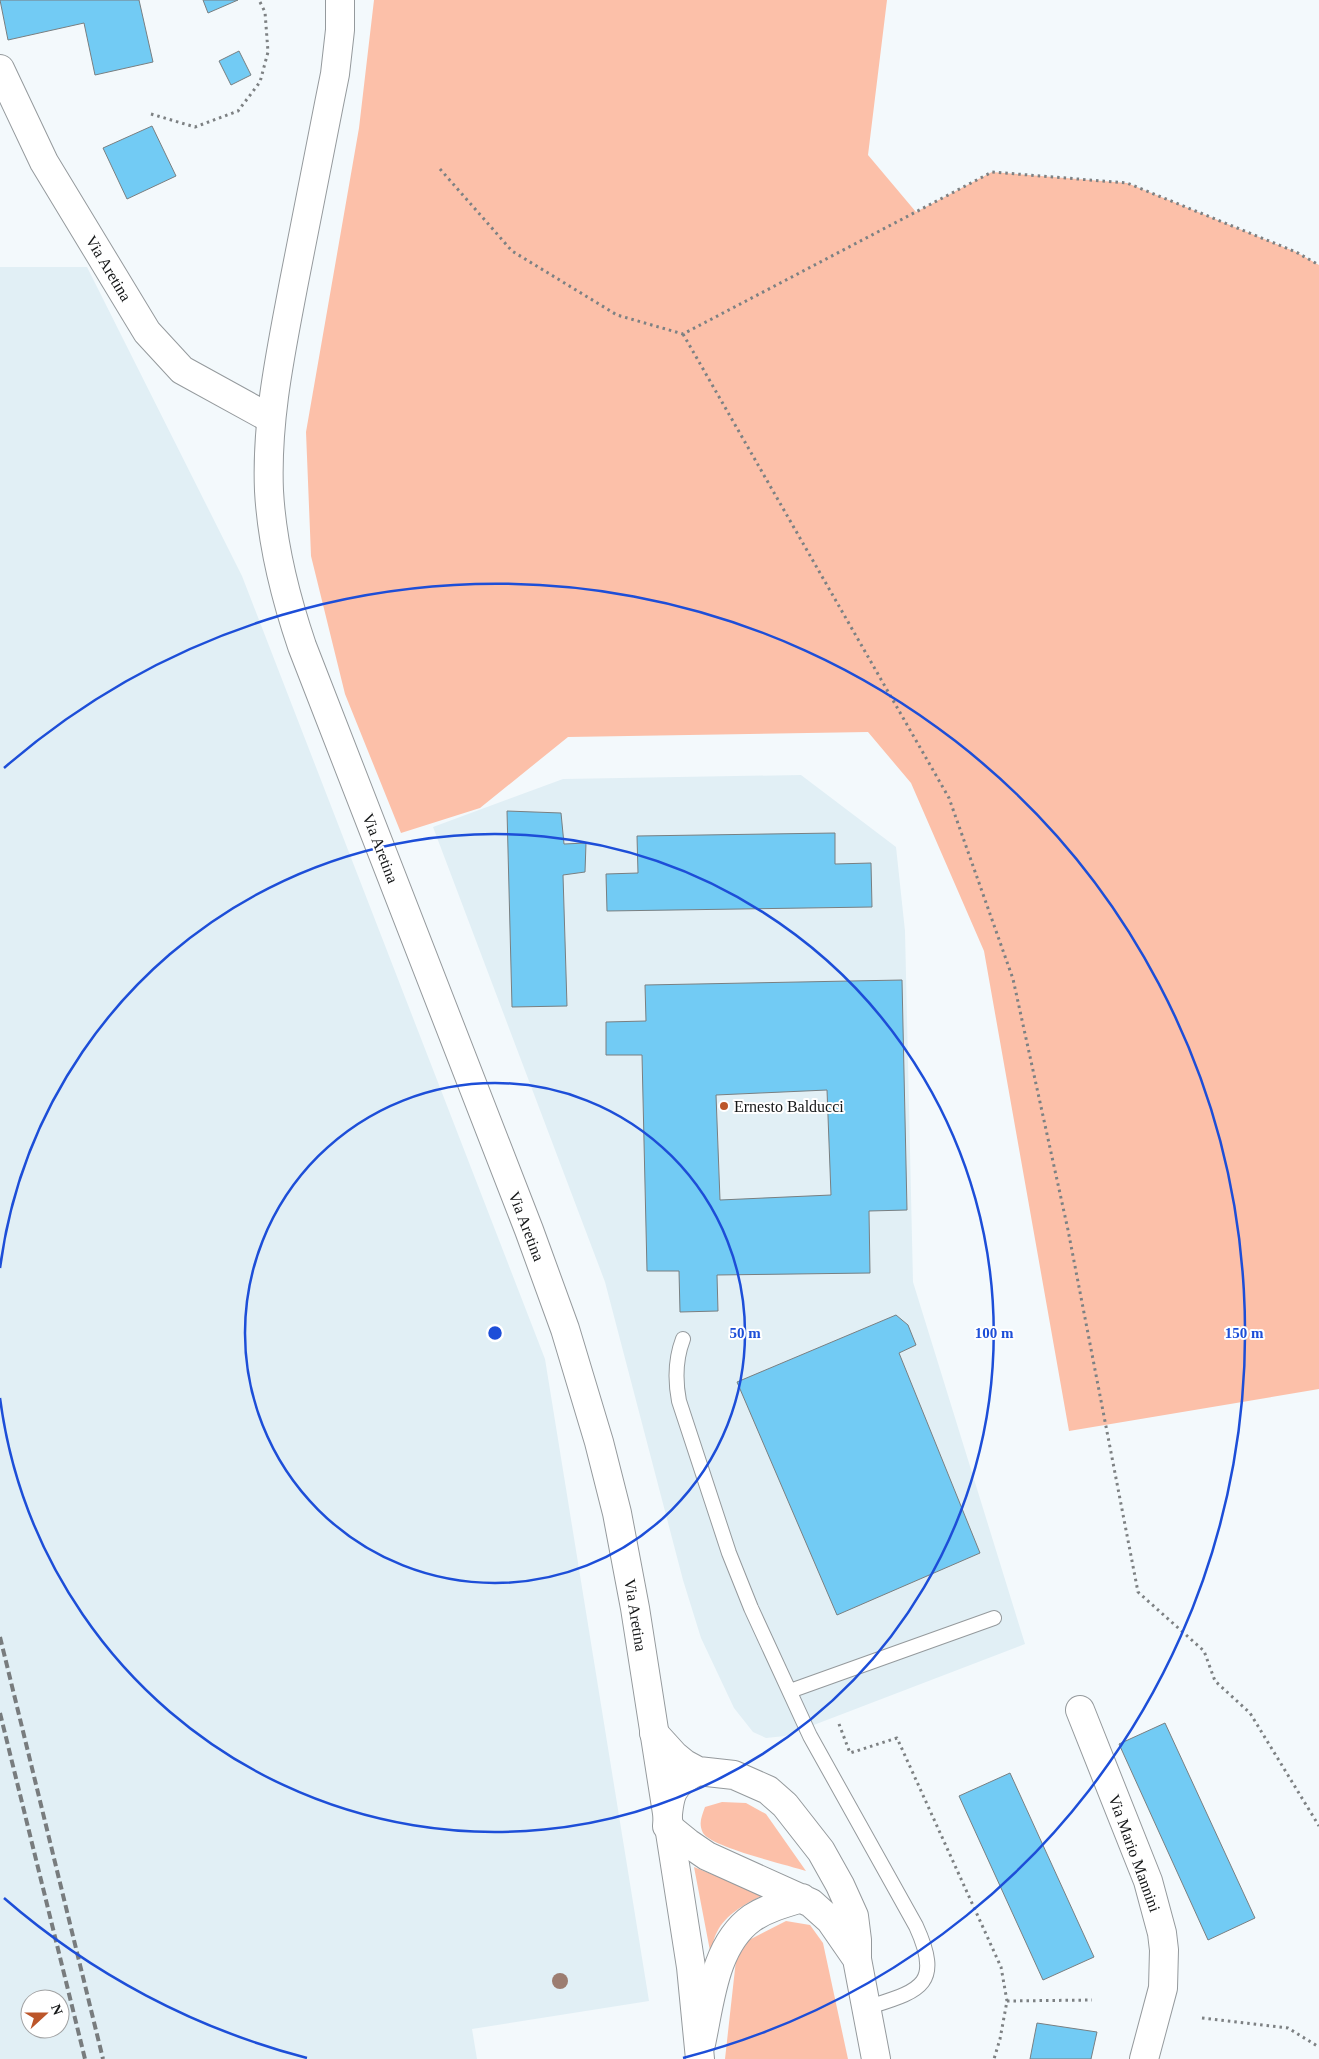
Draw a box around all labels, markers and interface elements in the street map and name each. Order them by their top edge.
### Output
street label: Via Aretina [82,232,135,304]
street label: Via Aretina [359,811,402,885]
place label: Ernesto Balducci [734,1098,844,1115]
marker: Ernesto Balducci [718,1100,730,1112]
street label: Via Aretina [505,1189,548,1263]
centre of rings [486,1324,504,1342]
text: 50 m [729,1325,761,1341]
text: 100 m [975,1325,1014,1341]
text: 150 m [1225,1325,1264,1341]
street label: Via Aretina [621,1578,650,1653]
street label: Via Mario Mannini [1105,1792,1164,1915]
north arrow [20,1989,70,2039]
text: N [48,2002,65,2017]

